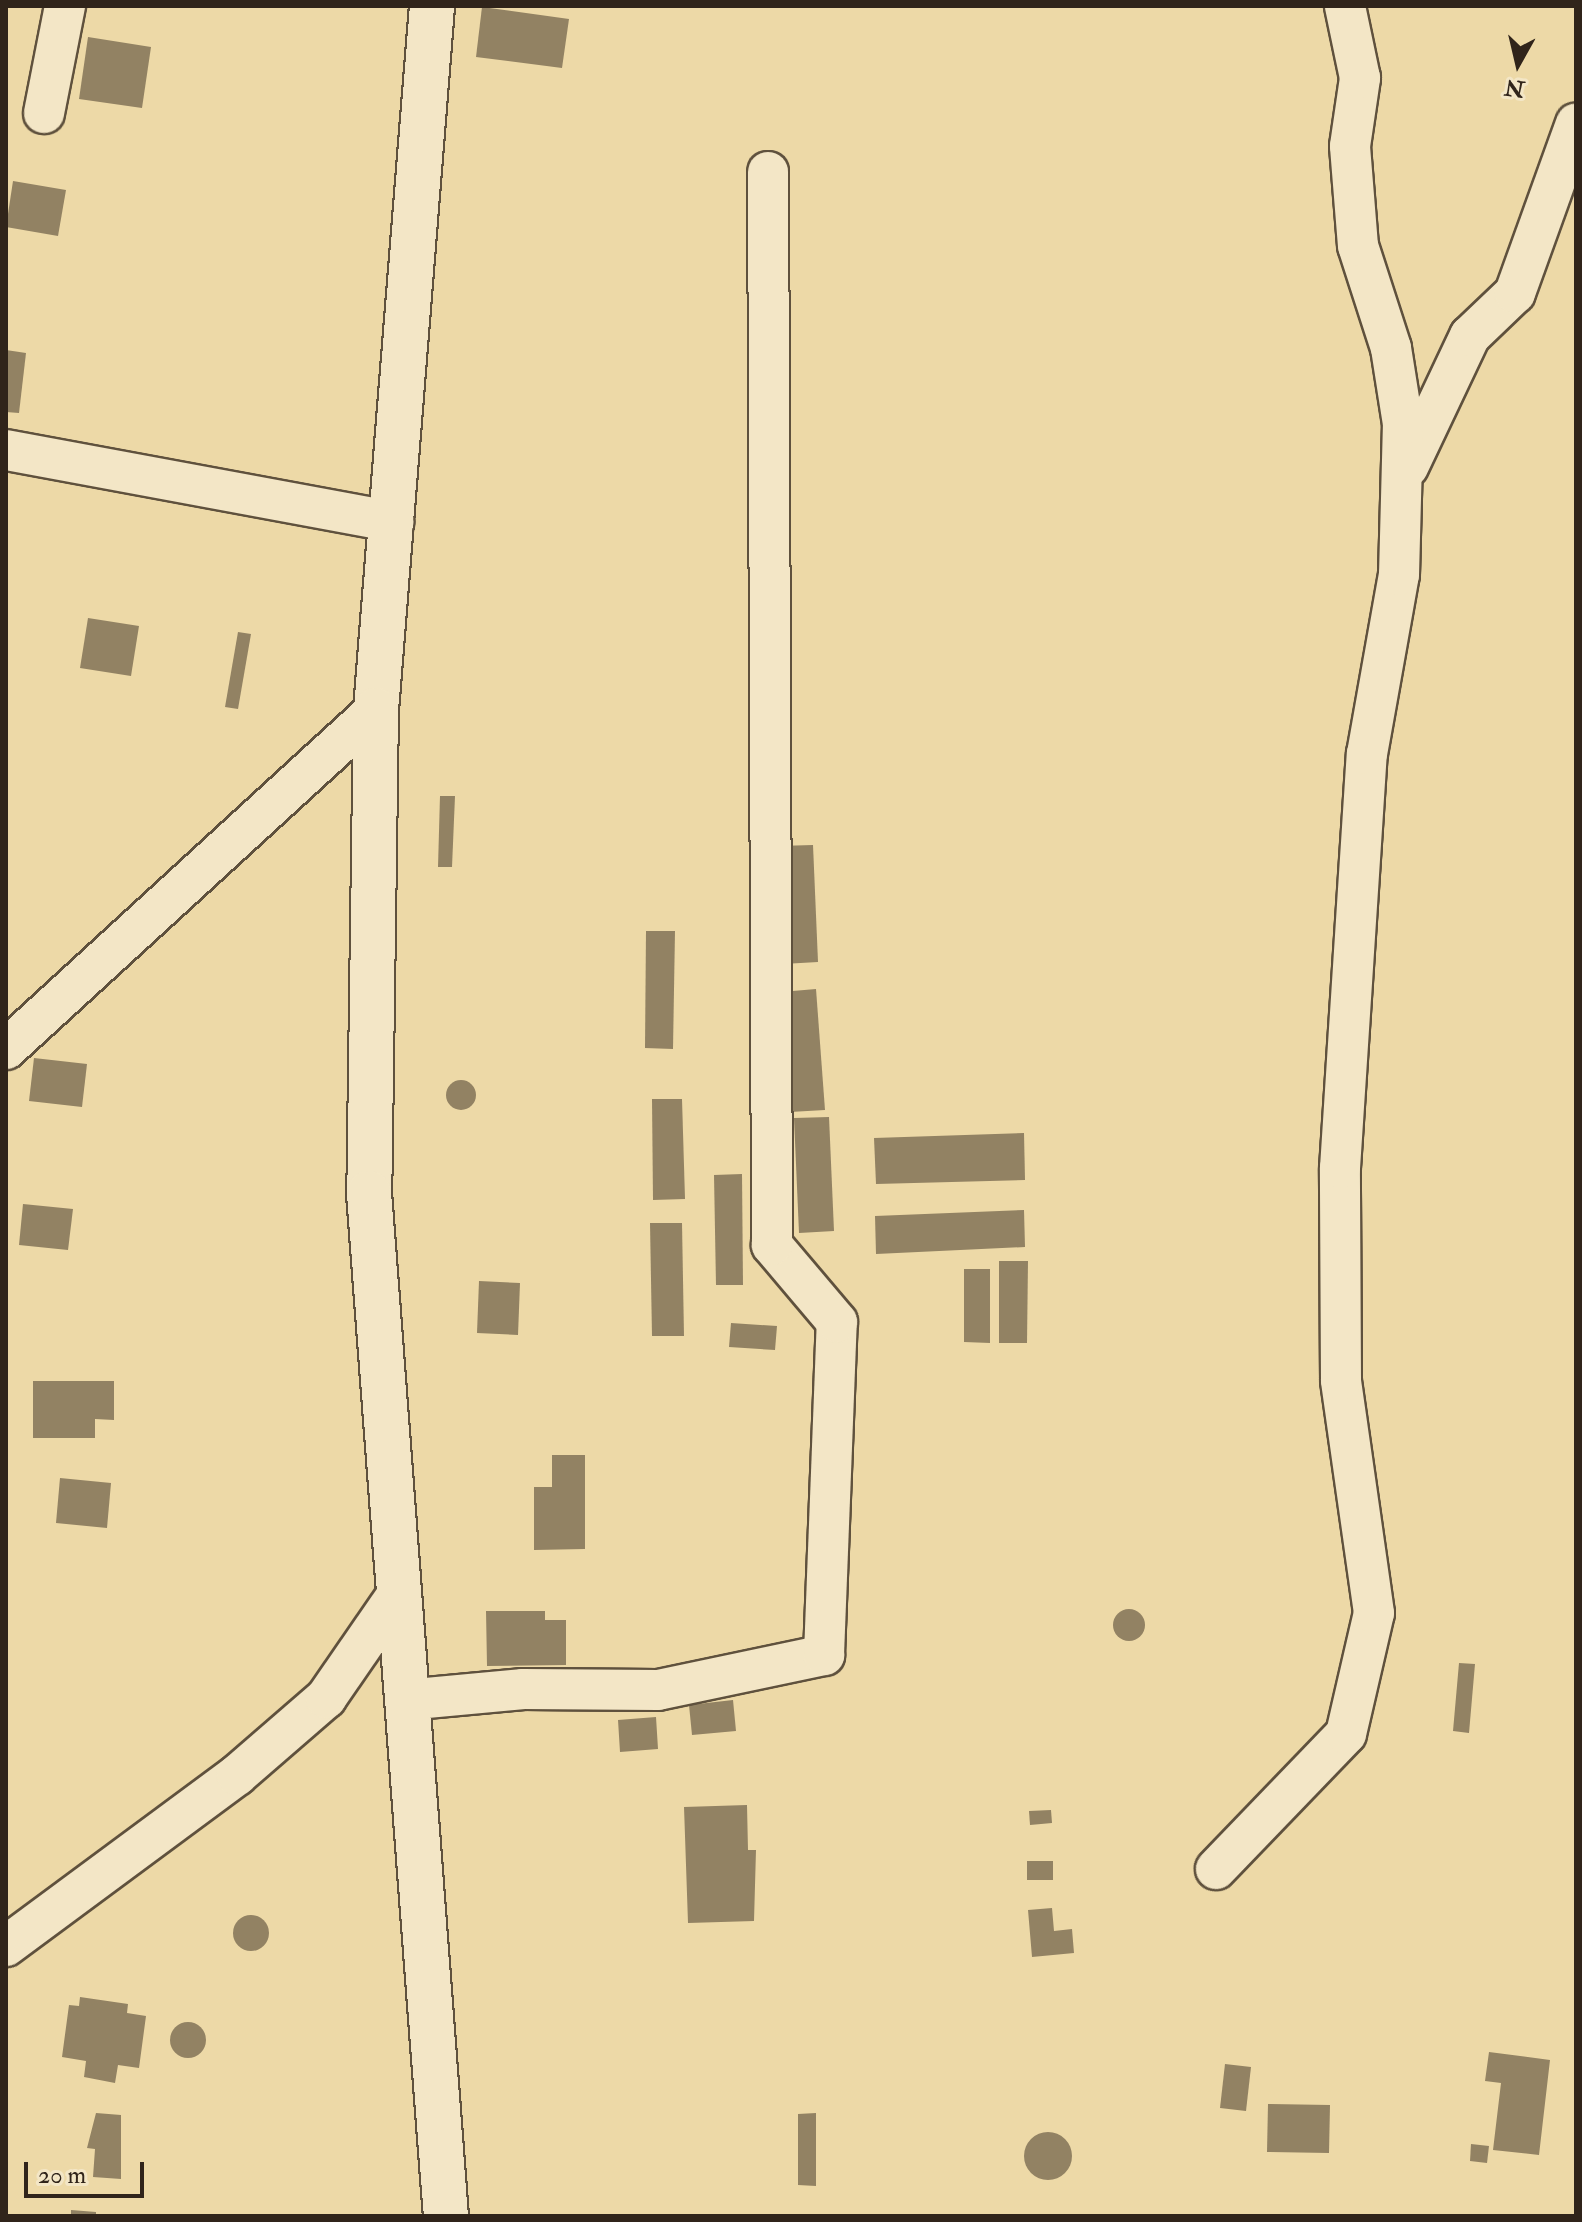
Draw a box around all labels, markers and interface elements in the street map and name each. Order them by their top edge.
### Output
north arrow [1478,24,1558,104]
text: N [1503,73,1526,103]
scale bar [28,2146,148,2196]
text: 20 m [38,2160,86,2191]

